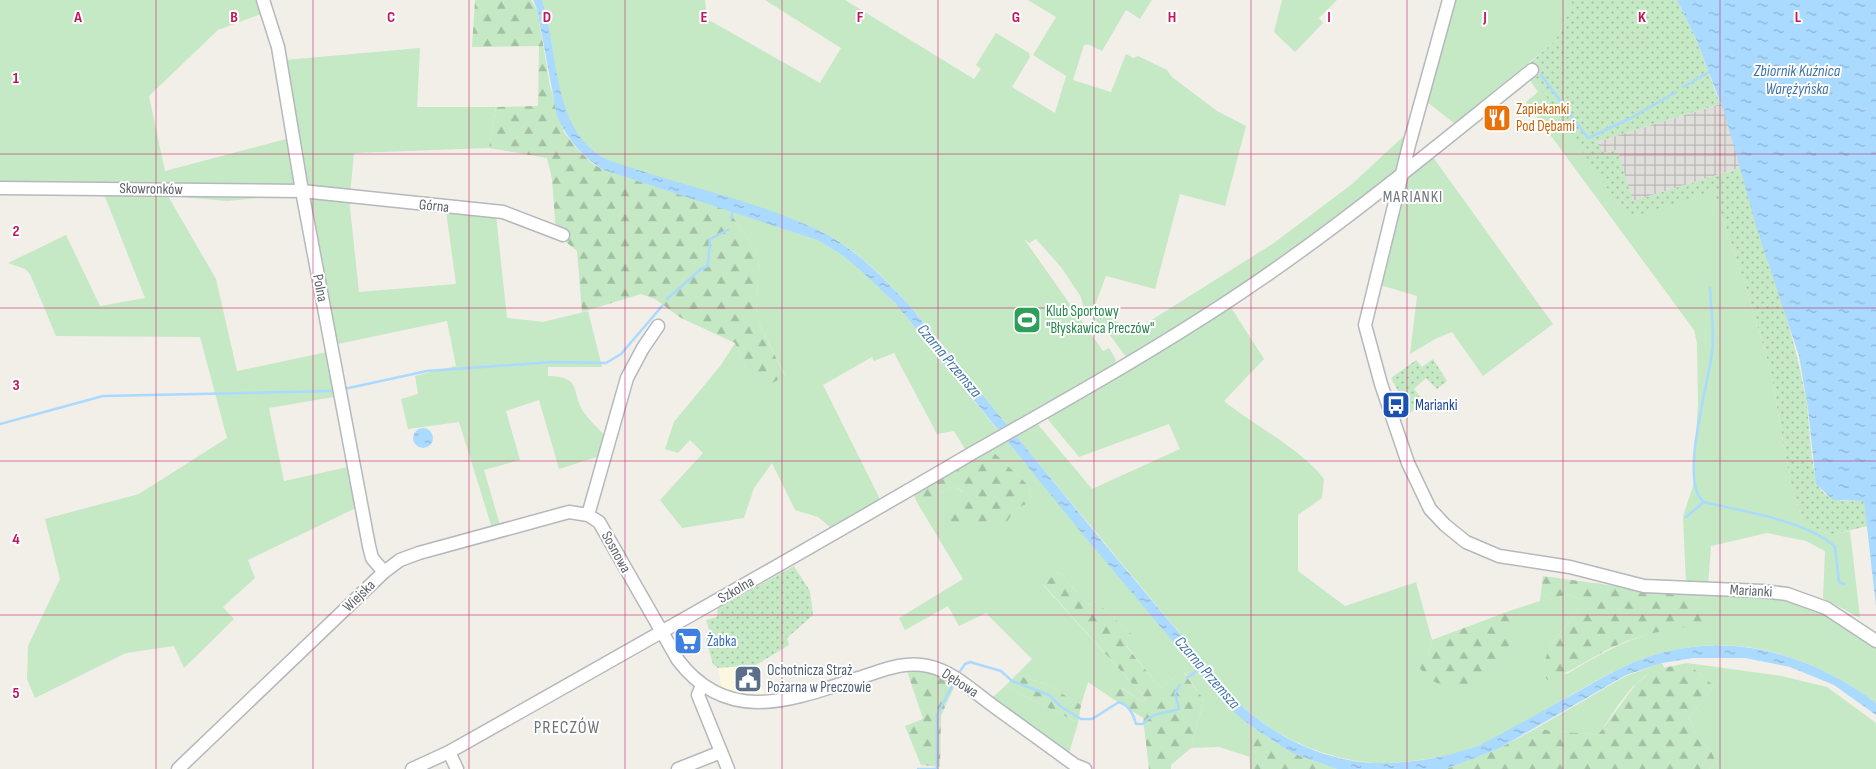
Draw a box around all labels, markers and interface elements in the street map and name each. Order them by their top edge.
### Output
text: A [73,8,82,27]
text: B [230,8,238,27]
text: C [387,8,395,27]
text: D [543,8,551,27]
text: E [701,8,708,27]
text: F [857,8,864,27]
text: G [1012,8,1020,27]
text: H [1168,8,1176,27]
text: I [1327,8,1331,27]
text: J [1482,8,1487,27]
text: K [1638,8,1646,27]
text: L [1795,8,1802,27]
water label: Zbiornik Kuźnica Warężyńska [1753,62,1841,99]
text: 1 [13,69,20,88]
place label: Zapiekanki Pod Dębami [1516,100,1575,136]
restaurant icon: Zapiekanki Pod Dębami [1482,103,1512,133]
street label: Skowronków [119,179,183,199]
district label: MARIANKI [1383,188,1443,207]
street label: Górna [418,195,450,217]
text: 2 [12,222,20,241]
street label: Polna [308,273,332,304]
place label: Klub Sportowy "Błyskawica Preczów" [1046,302,1154,338]
sports icon: Klub Sportowy "Błyskawica Preczów" [1012,305,1042,335]
water label: Czarna Przemsza [913,320,986,402]
text: 3 [12,376,20,395]
bus stop icon: Marianki [1381,390,1411,420]
place label: Marianki [1415,396,1458,415]
street label: Sosnowa [597,528,635,576]
text: 4 [12,530,20,549]
street label: Szkolna [715,572,758,608]
street label: Wiejska [339,576,379,616]
street label: Marianki [1729,580,1773,602]
supermarket icon: Żabka [673,626,703,656]
place label: Żabka [707,632,737,651]
water label: Czarna Przemsza [1170,633,1244,714]
place label: Ochotnicza Straż Pożarna w Preczowie [767,661,871,697]
public building icon: Ochotnicza Straż Pożarna w Preczowie [733,664,763,694]
street label: Dębowa [938,664,982,702]
text: 5 [12,684,20,703]
district label: PRECZÓW [534,717,600,738]

